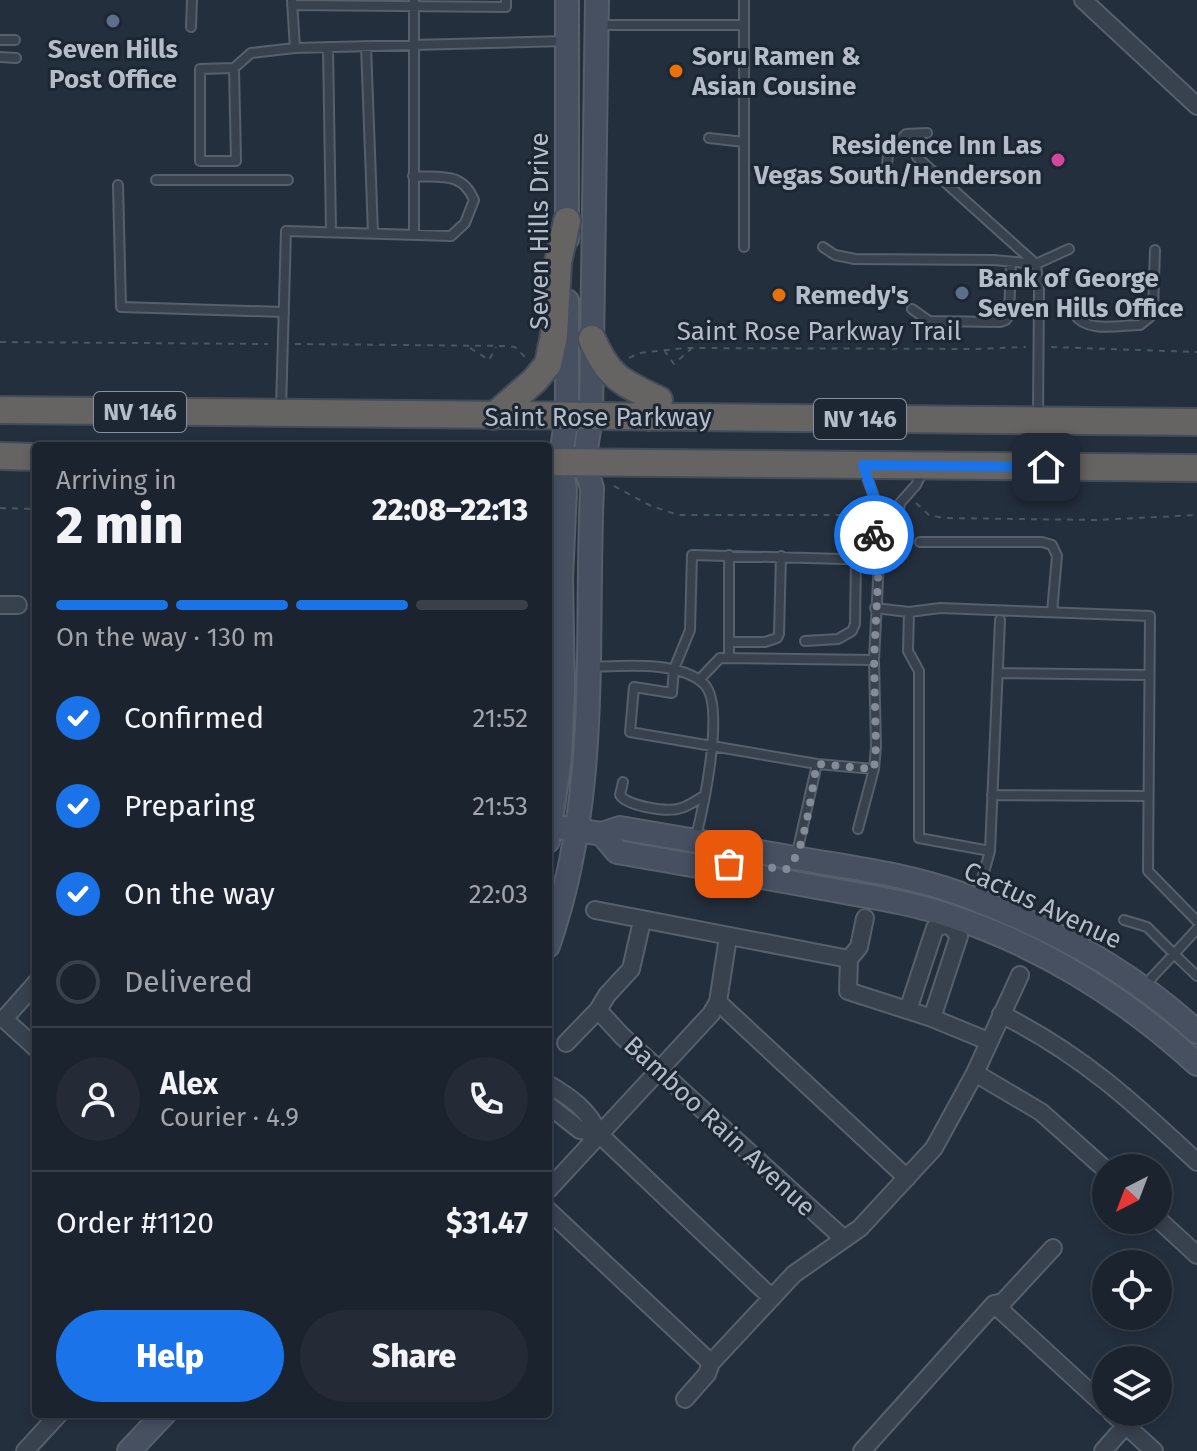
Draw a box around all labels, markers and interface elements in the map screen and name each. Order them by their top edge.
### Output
marker: Seven Hills Post Office [104,12,122,30]
place label: Seven Hills Post Office [48,34,179,95]
place label: Soru Ramen & Asian Cousine [691,41,861,102]
marker: Soru Ramen & Asian Cousine [667,62,685,80]
place label: Residence Inn Las Vegas South/Henderson [753,130,1042,191]
street label: Seven Hills Drive [524,132,555,330]
marker: Residence Inn Las Vegas South/Henderson [1049,151,1067,169]
place label: Bank of George Seven Hills Office [978,263,1184,324]
place label: Remedy's [795,280,909,311]
marker: Bank of George Seven Hills Office [953,284,971,302]
marker: Remedy's [770,286,788,304]
street label: Saint Rose Parkway Trail [677,316,962,347]
road number: NV 146 [94,392,186,432]
road number: NV 146 [814,399,906,439]
street label: Saint Rose Parkway [485,402,712,433]
pin [1012,433,1080,501]
icon: home [1024,445,1068,489]
text: Arriving in [56,465,177,496]
text: 22:08–22:13 [372,492,528,528]
text: 2 min [56,494,183,557]
courier [834,495,914,575]
icon: bike [852,513,896,557]
text: On the way · 130 m [56,622,275,653]
icon: check [56,696,100,740]
text: Confirmed [124,700,264,736]
text: 21:52 [473,703,528,734]
icon: check [56,784,100,828]
text: Preparing [124,788,255,824]
text: 21:53 [472,791,528,822]
pin [695,830,763,898]
icon: bag [707,842,751,886]
street label: Cactus Avenue [959,855,1127,956]
icon: check [56,872,100,916]
text: On the way [124,876,275,912]
text: 22:03 [469,879,528,910]
text: Delivered [124,964,253,1000]
street label: Bamboo Rain Avenue [618,1030,822,1223]
button: person [56,1057,140,1141]
button: phone [444,1057,528,1141]
text: Alex [160,1066,218,1102]
text: Courier · 4.9 [160,1102,299,1133]
north arrow [1092,1154,1172,1234]
map controls [1092,1154,1172,1426]
text: Order #1120 [56,1205,214,1241]
text: $31.47 [446,1205,528,1241]
button: locate [1092,1250,1172,1330]
button: Help [56,1310,284,1402]
button: Share [300,1310,528,1402]
button: layers [1092,1346,1172,1426]

